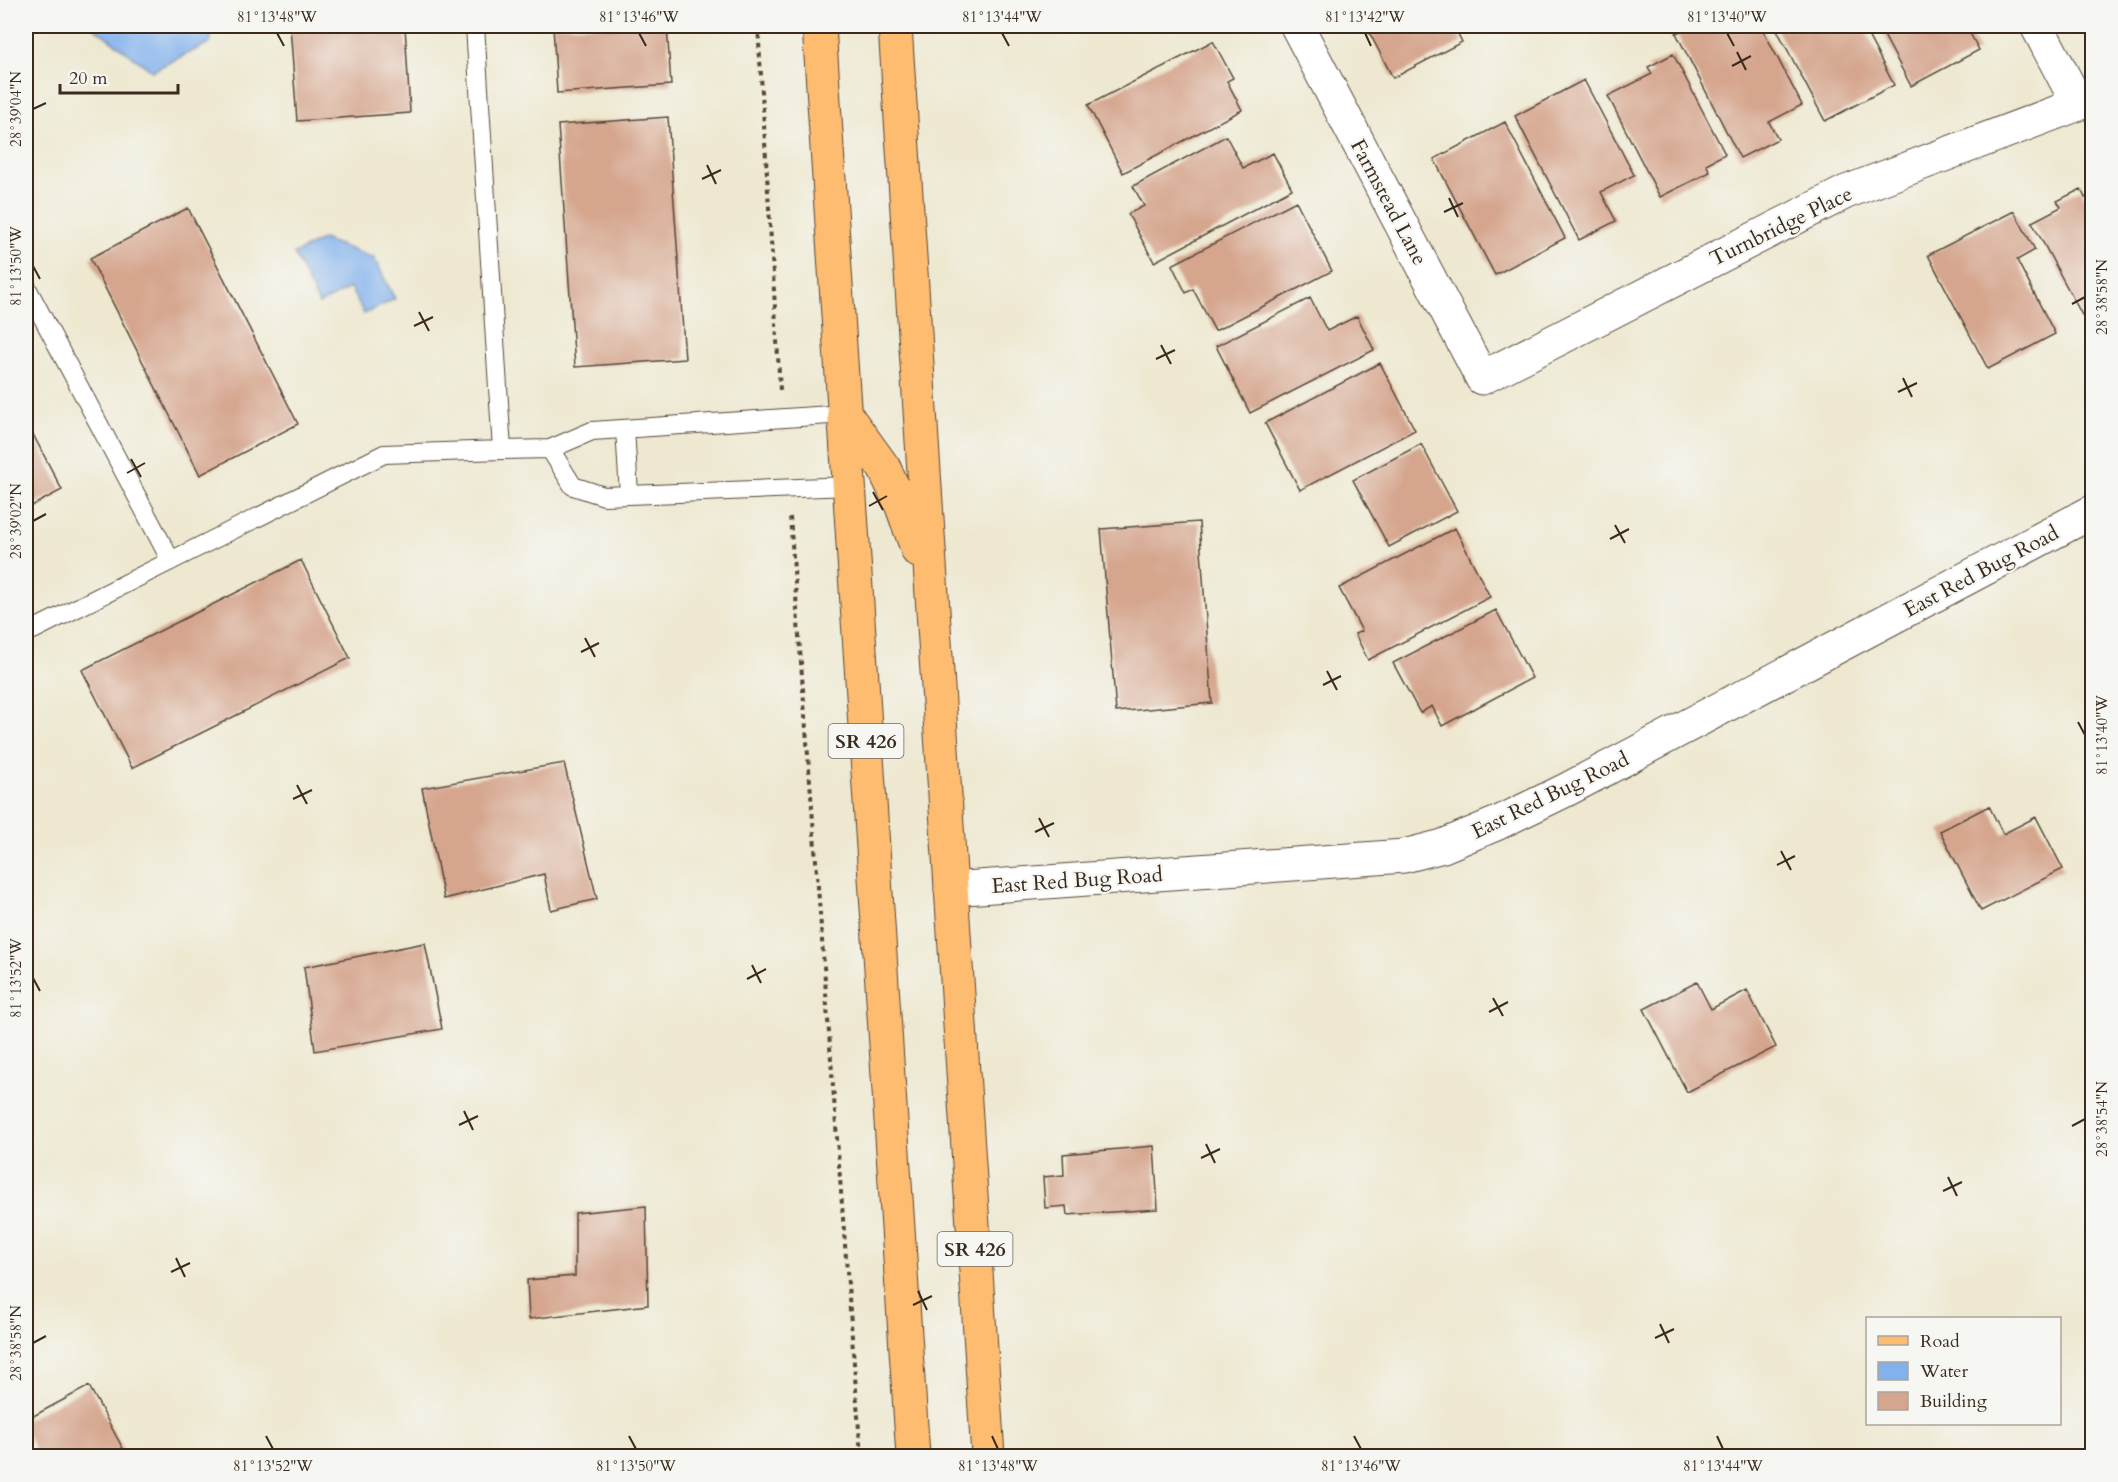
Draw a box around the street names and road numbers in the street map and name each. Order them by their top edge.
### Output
street label: Farmstead Lane [1343,134,1434,270]
street label: Turnbridge Place [1705,179,1857,274]
street label: East Red Bug Road [1899,518,2064,625]
road number: SR 426 [828,724,904,758]
street label: East Red Bug Road [1467,745,1634,846]
street label: East Red Bug Road [990,860,1164,901]
road number: SR 426 [938,1232,1012,1266]

